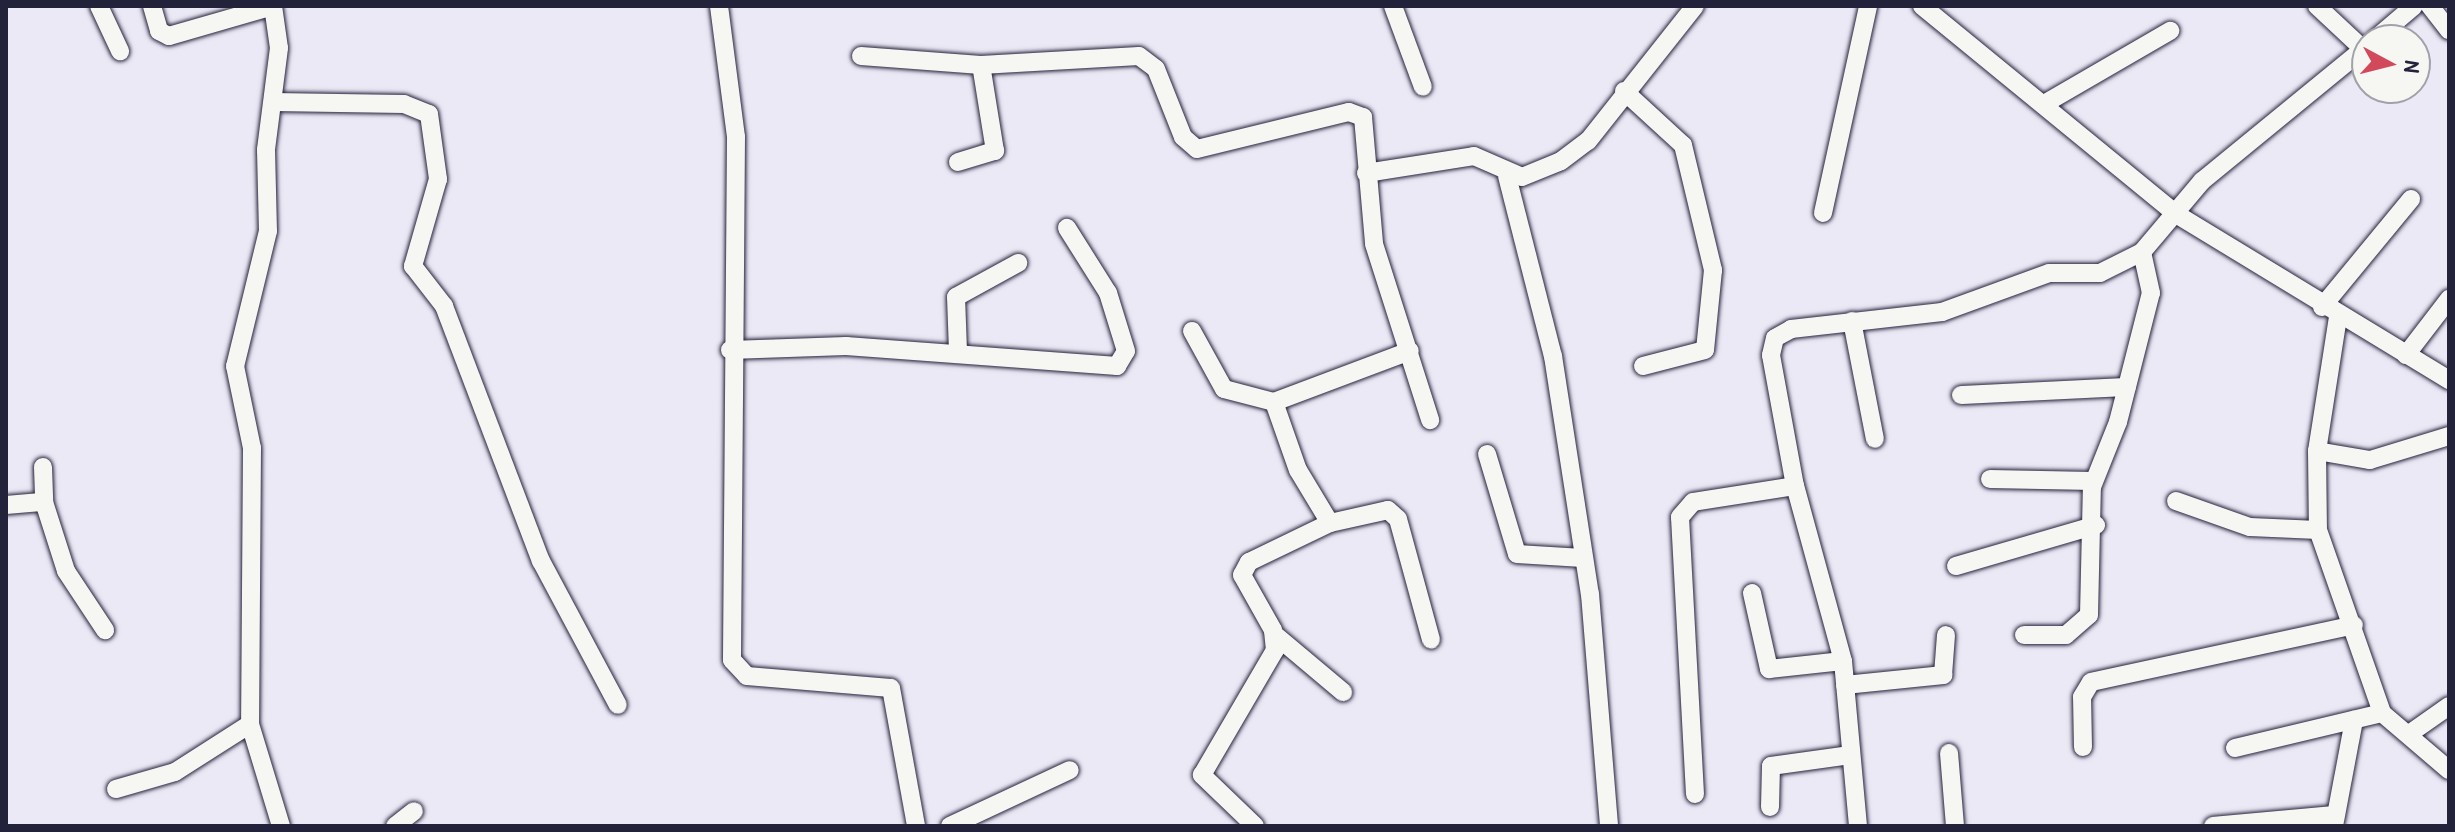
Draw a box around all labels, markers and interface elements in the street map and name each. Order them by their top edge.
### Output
north arrow [2351,24,2431,104]
text: N [2397,59,2428,74]

